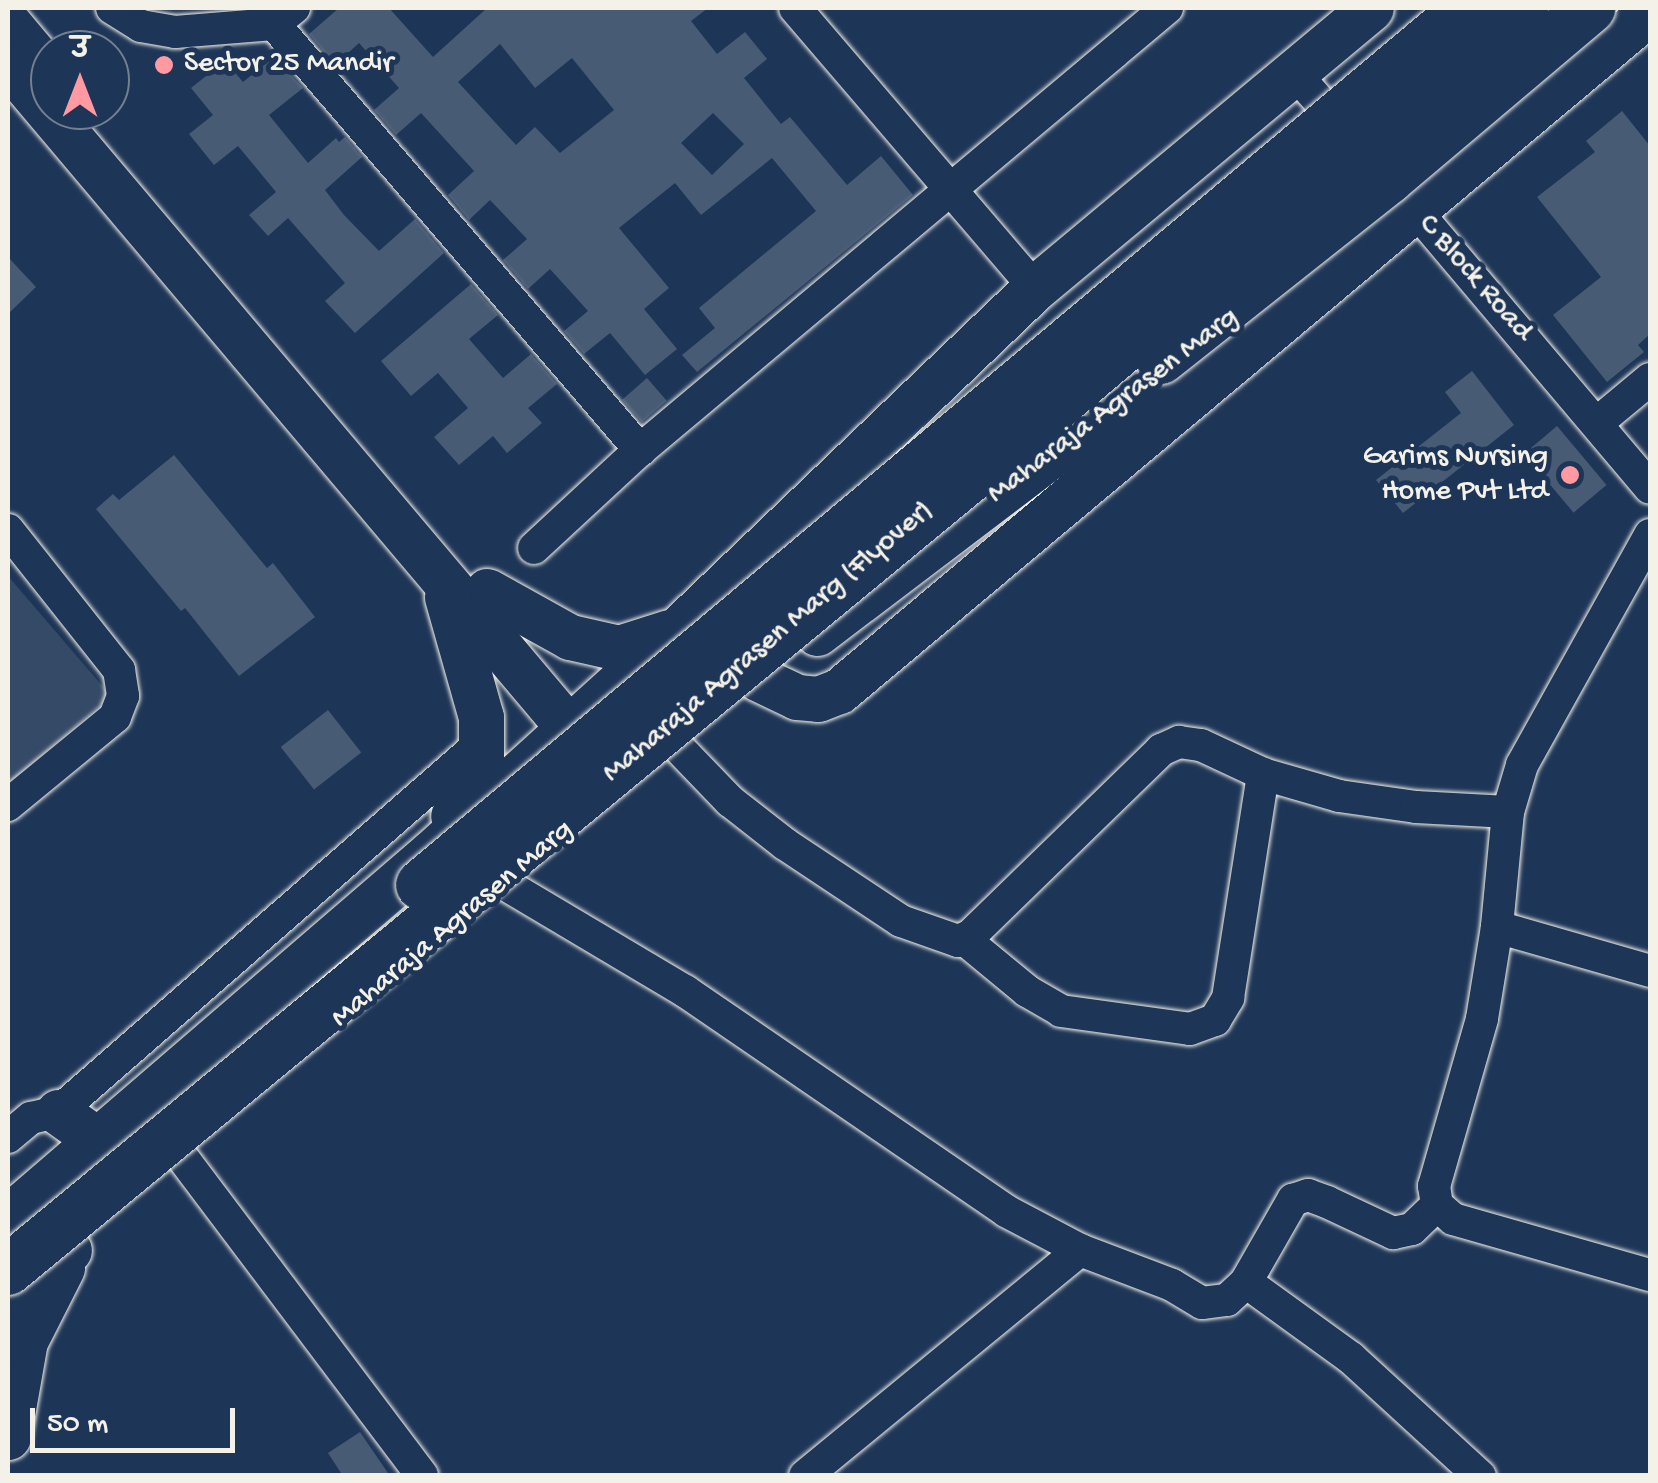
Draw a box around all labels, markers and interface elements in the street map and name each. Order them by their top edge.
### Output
north arrow [30,30,130,130]
text: उ [71,35,89,68]
place label: Sector 25 Mandir [184,47,393,83]
marker: Sector 25 Mandir [153,54,175,76]
street label: C Block Road [1409,208,1539,350]
street label: Maharaja Agrasen Marg [981,301,1247,513]
place label: Garims Nursing Home Pvt Ltd [1363,440,1548,510]
marker: Garims Nursing Home Pvt Ltd [1557,462,1583,488]
street label: Maharaja Agrasen Marg (Flyover) [596,494,942,792]
street label: Maharaja Agrasen Marg [325,813,581,1037]
scale bar [35,1388,240,1450]
text: 50 m [47,1408,108,1443]

